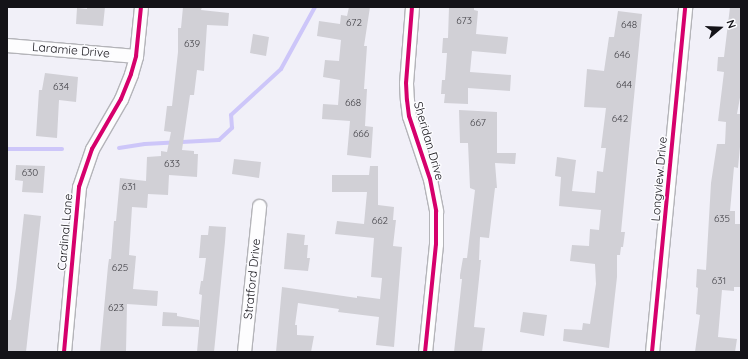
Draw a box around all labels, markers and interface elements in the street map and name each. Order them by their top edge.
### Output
north arrow [700,8,740,48]
house number: 673 [456,15,472,27]
house number: 672 [346,17,362,29]
text: N [723,18,739,30]
house number: 648 [621,19,637,31]
house number: 639 [184,38,200,50]
street label: Laramie Drive [32,39,110,61]
house number: 646 [614,49,630,61]
house number: 644 [616,79,632,91]
house number: 634 [53,81,69,93]
house number: 668 [345,97,361,109]
street label: Sheridan Drive [411,100,447,182]
house number: 642 [612,113,628,125]
house number: 667 [470,117,486,129]
house number: 666 [353,128,369,140]
street label: Longview Drive [648,136,670,222]
house number: 633 [164,158,180,170]
house number: 630 [22,167,38,179]
house number: 631 [122,181,136,193]
street label: Cardinal Lane [54,193,76,271]
house number: 635 [714,213,730,225]
house number: 662 [372,215,388,227]
street label: Stratford Drive [241,238,263,320]
house number: 625 [112,262,128,274]
house number: 631 [712,275,726,287]
house number: 623 [108,302,124,314]

